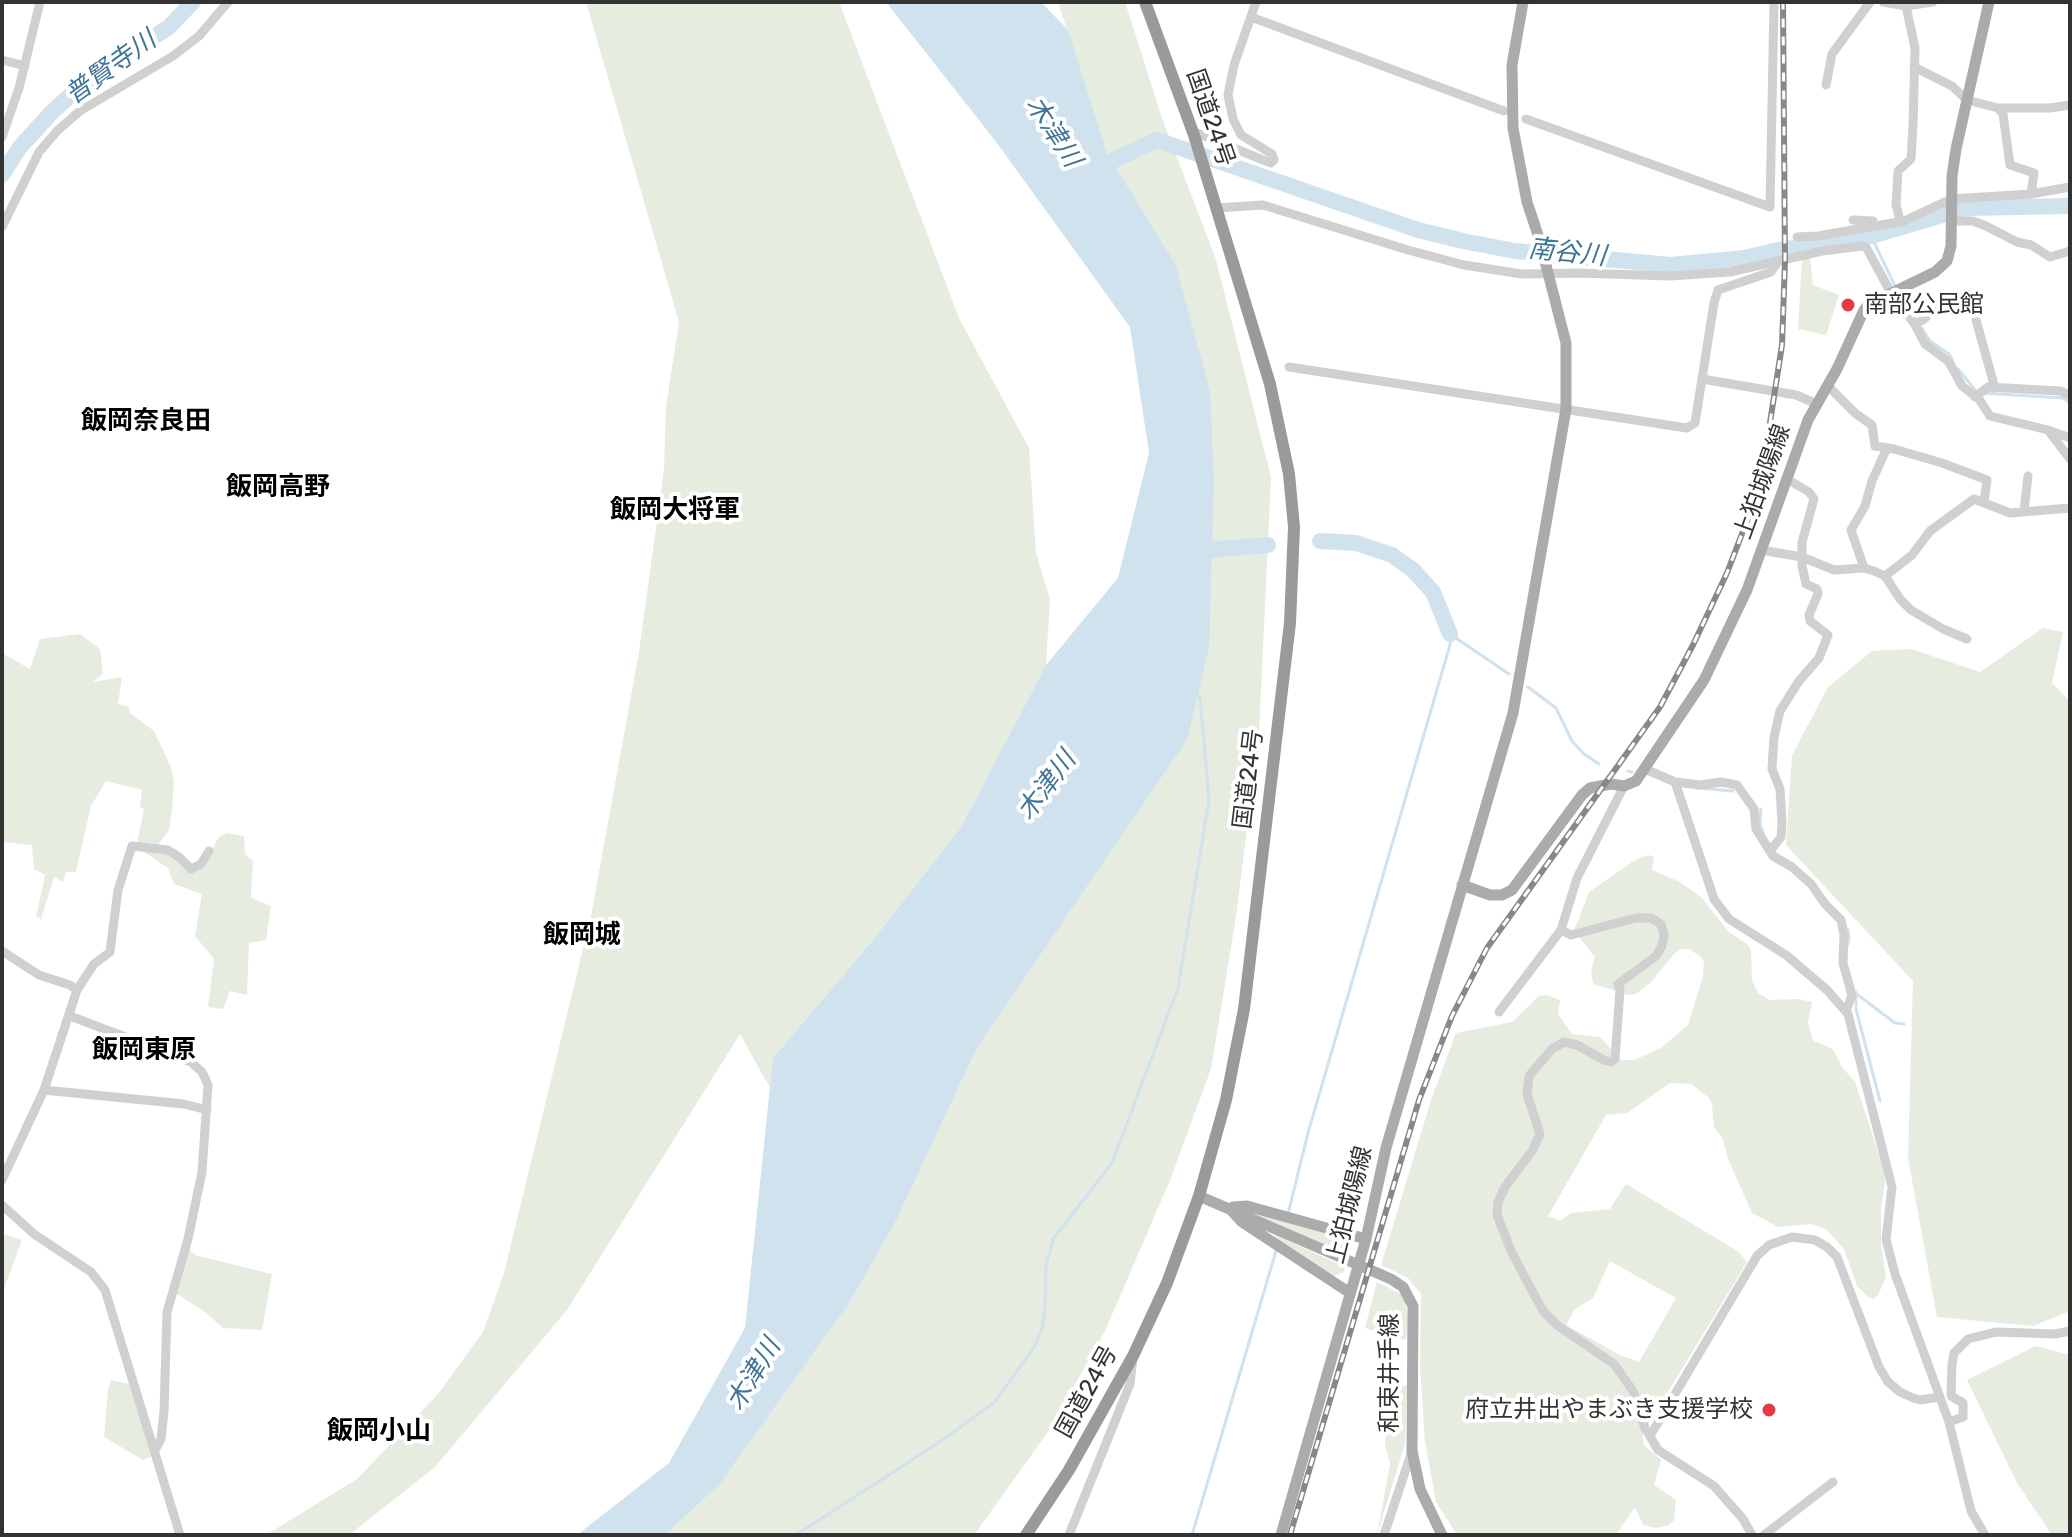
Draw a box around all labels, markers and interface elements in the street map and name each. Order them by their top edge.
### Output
water label: 普賢寺川 [60,25,162,111]
street label: 国道24号 [1180,66,1240,170]
water label: 木津川 [1019,91,1087,173]
water label: 南谷川 [1527,233,1607,273]
place label: 南部公民館 [1864,291,1984,319]
marker: 南部公民館 [1839,296,1857,314]
district label: 飯岡奈良田 [81,405,211,437]
street label: 上狛城陽線 [1729,421,1797,543]
district label: 飯岡高野 [226,471,330,503]
district label: 飯岡大将軍 [610,494,740,526]
street label: 国道24号 [1229,727,1269,831]
water label: 木津川 [1011,745,1083,827]
district label: 飯岡城 [543,919,621,951]
district label: 飯岡東原 [92,1034,196,1066]
street label: 上狛城陽線 [1322,1143,1378,1267]
street label: 和束井手線 [1376,1313,1404,1433]
water label: 木津川 [721,1334,787,1416]
street label: 国道24号 [1050,1341,1124,1443]
place label: 府立井出やまぶき支援学校 [1465,1396,1753,1424]
marker: 府立井出やまぶき支援学校 [1760,1401,1778,1419]
district label: 飯岡小山 [327,1415,431,1447]

